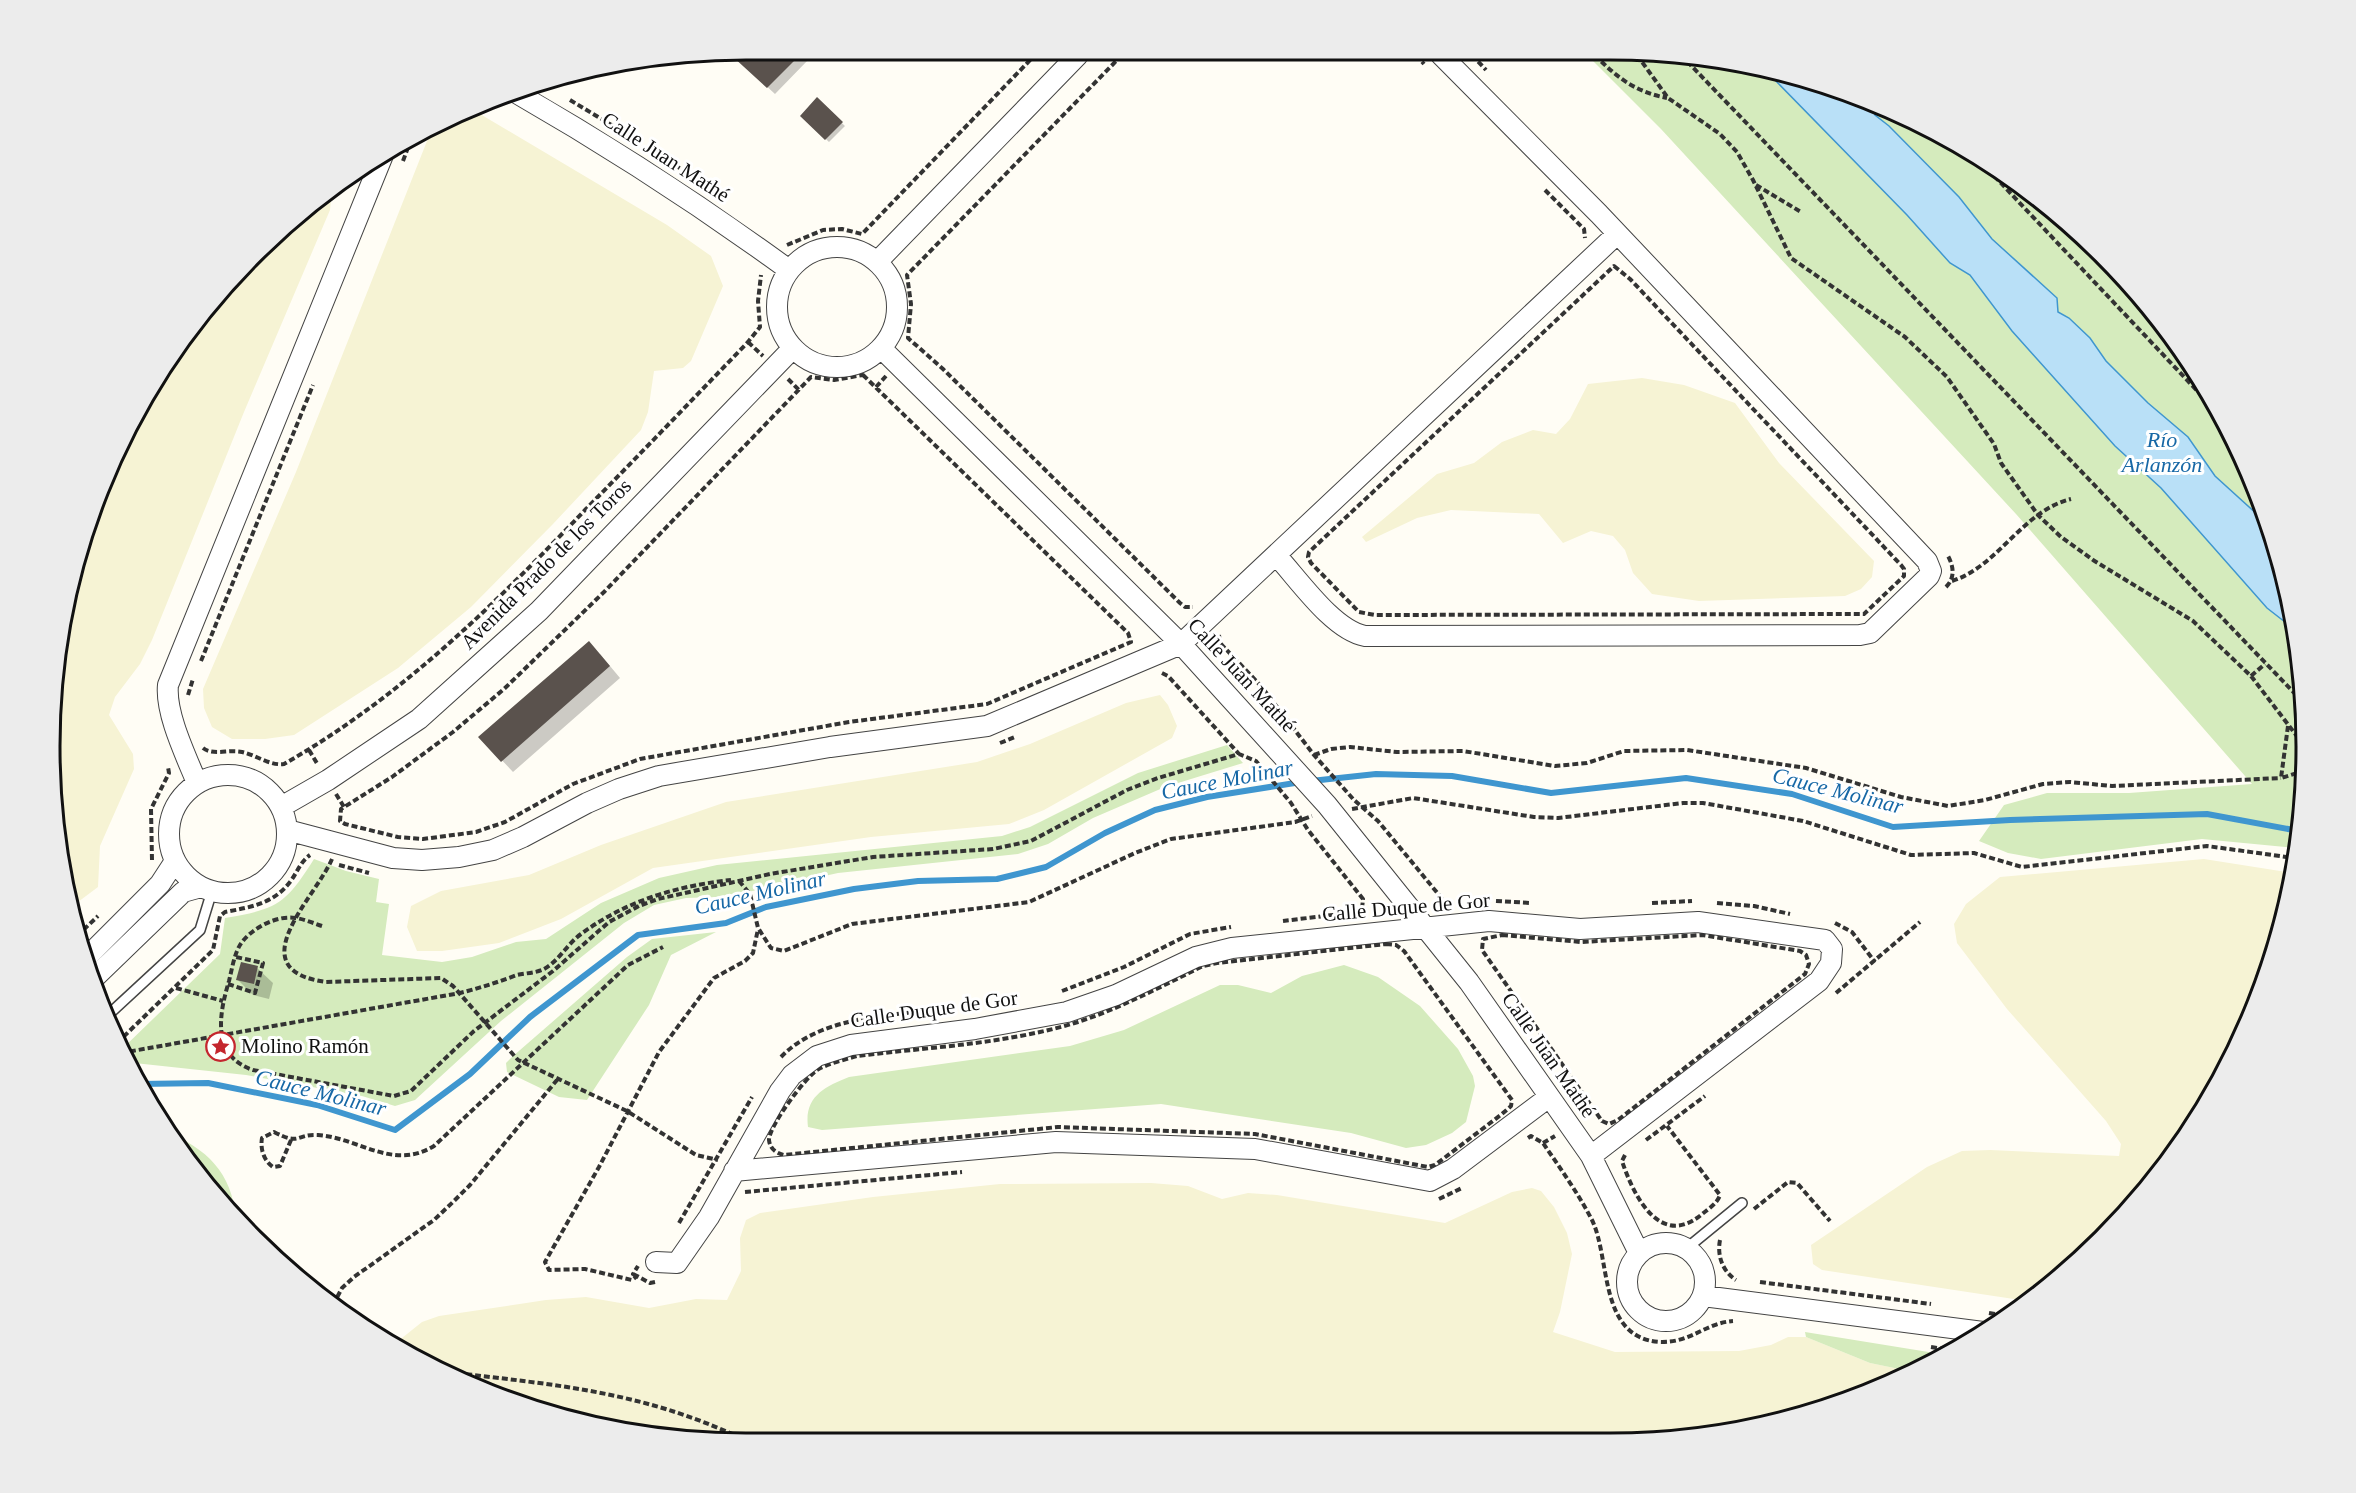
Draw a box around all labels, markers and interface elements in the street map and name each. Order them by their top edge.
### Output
street label: Calle Juan Mathé [598,107,734,207]
water label: Río Arlanzón [2120,427,2202,477]
street label: Avenida Prado de los Toros [456,474,636,654]
street label: Calle Juan Mathé [1183,613,1301,737]
water label: Cauce Molinar [1159,754,1296,805]
water label: Cauce Molinar [1770,762,1906,819]
water label: Cauce Molinar [692,865,829,920]
street label: Calle Duque de Gor [1321,888,1491,926]
street label: Calle Duque de Gor [849,985,1019,1033]
street label: Calle Juan Mathé [1497,988,1601,1122]
place icon: Molino Ramón [204,1030,236,1062]
place label: Molino Ramón [241,1034,369,1058]
water label: Cauce Molinar [253,1064,389,1121]

